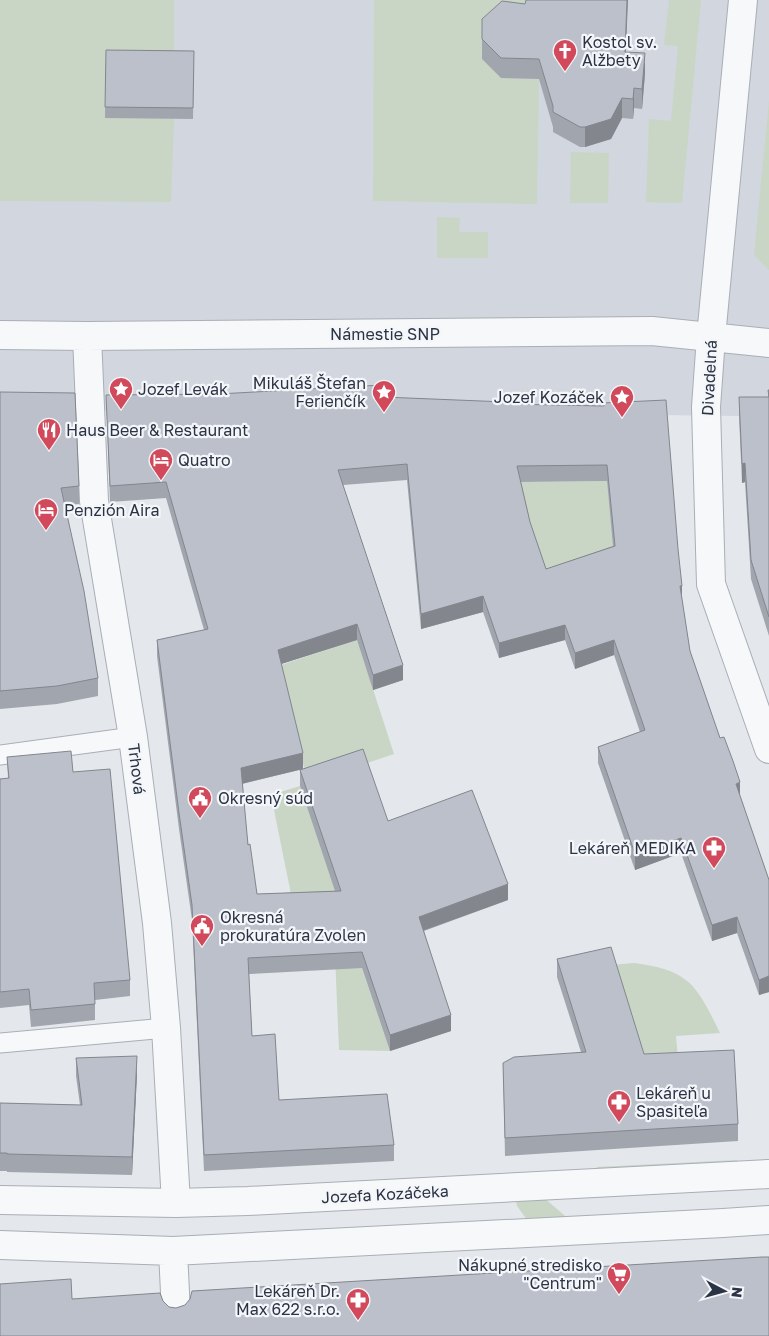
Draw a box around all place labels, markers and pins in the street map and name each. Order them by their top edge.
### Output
place label: Kostol sv. Alžbety [582,32,657,70]
church icon: Kostol sv. Alžbety [552,38,578,72]
place label: Mikuláš Štefan Ferienčík [253,373,366,411]
place icon: Jozef Levák [108,376,134,410]
place label: Jozef Levák [138,379,228,399]
place icon: Mikuláš Štefan Ferienčík [371,379,397,413]
place icon: Jozef Kozáček [609,384,635,418]
place label: Jozef Kozáček [494,387,604,407]
restaurant icon: Haus Beer & Restaurant [36,417,62,451]
place label: Haus Beer & Restaurant [66,420,248,440]
hotel icon: Quatro [148,447,174,481]
place label: Quatro [178,450,230,470]
hotel icon: Penzión Aira [33,497,59,531]
place label: Penzión Aira [64,500,159,520]
public building icon: Okresný súd [187,785,213,819]
place label: Okresný súd [218,788,313,808]
pharmacy icon: Lekáreň MEDIKA [701,835,727,869]
place label: Lekáreň MEDIKA [569,838,696,858]
place label: Okresná prokuratúra Zvolen [220,907,366,945]
public building icon: Okresná prokuratúra Zvolen [189,913,215,947]
place label: Lekáreň u Spasiteľa [636,1083,711,1121]
pharmacy icon: Lekáreň u Spasiteľa [606,1089,632,1123]
place label: Nákupné stredisko "Centrum" [458,1255,602,1293]
supermarket icon: Nákupné stredisko "Centrum" [606,1261,632,1295]
place label: Lekáreň Dr. Max 622 s.r.o. [236,1281,340,1319]
pharmacy icon: Lekáreň Dr. Max 622 s.r.o. [345,1287,371,1321]

